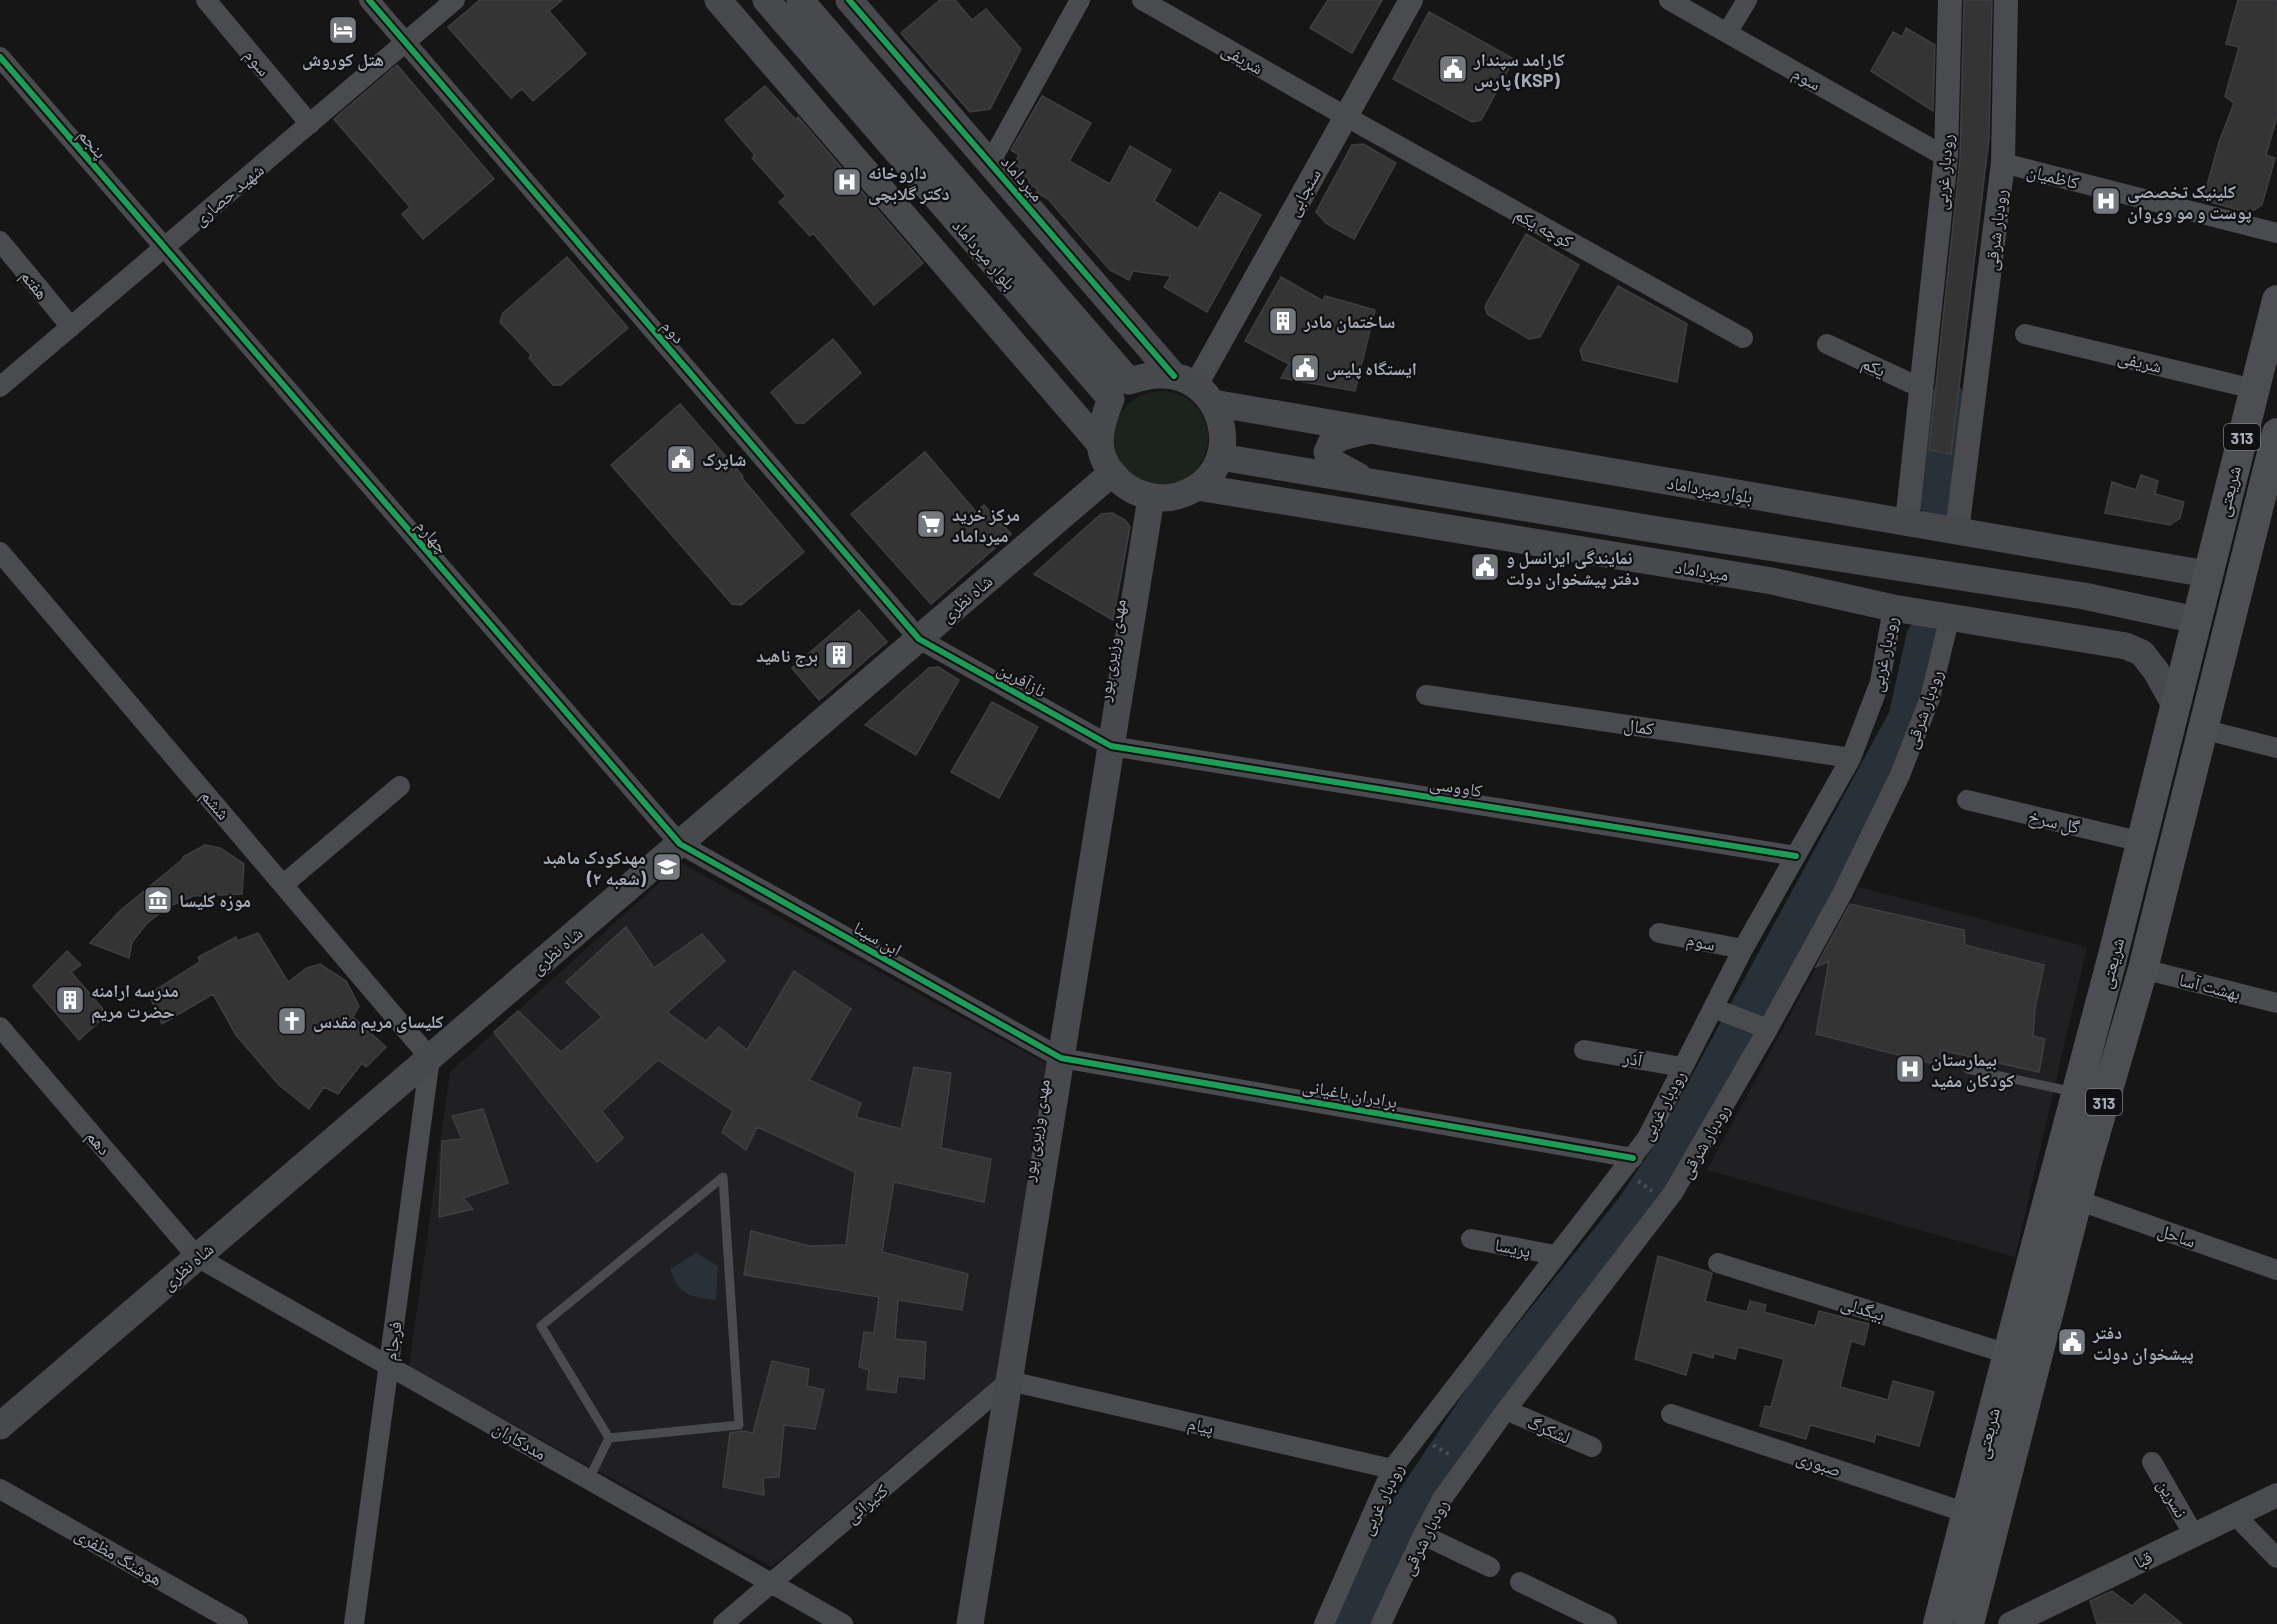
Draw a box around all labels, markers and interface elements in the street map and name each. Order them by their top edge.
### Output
hotel icon: هتل کوروش [327,14,359,46]
street label: شریفی [1218,37,1268,80]
street label: سوم [239,44,276,81]
place label: هتل کوروش [302,48,384,71]
place label: کارامد سپندار پارس (KSP) [1473,48,1565,92]
public building icon: کارامد سپندار پارس (KSP) [1437,53,1469,85]
street label: سوم [1788,61,1825,96]
street label: پنجم [72,123,112,164]
street label: رودبار غربی [1929,133,1958,211]
street label: میرداماد [997,150,1049,206]
street label: شهید حصاری [188,158,268,231]
street label: کاظمیان [2024,159,2082,194]
place label: داروخانه دکتر گلابچی [868,161,950,205]
street label: سنجابی [1281,164,1326,220]
hospital icon: داروخانه دکتر گلابچی [831,166,863,198]
place label: کلینیک تخصصی پوست و مو وی‌وان [2127,180,2252,224]
hospital icon: کلینیک تخصصی پوست و مو وی‌وان [2090,185,2122,217]
street label: رودبار شرقی [1979,188,2012,272]
street label: کوچه یکم [1510,202,1577,254]
street label: بلوار میرداماد [948,214,1022,294]
street label: هفتم [15,265,54,305]
building icon: ساختمان مادر [1267,305,1299,337]
place label: ساختمان مادر [1303,310,1395,333]
street label: دوم [656,314,690,349]
street label: شریفی [2115,345,2164,378]
street label: یکم [1858,351,1890,383]
public building icon: ایستگاه پلیس [1289,352,1321,384]
place label: ایستگاه پلیس [1326,357,1417,380]
road number: 313 [2224,424,2260,450]
public building icon: شاپرک [665,443,697,475]
place label: شاپرک [702,448,746,471]
street label: شریعتی [2211,463,2246,519]
street label: بلوار میرداماد [1665,471,1755,508]
place label: مرکز خرید میرداماد [952,503,1020,546]
supermarket icon: مرکز خرید میرداماد [915,508,947,540]
street label: چهارم [411,514,454,559]
place label: نمایندگی ایرانسل و دفتر پیشخوان دولت [1506,546,1640,590]
public building icon: نمایندگی ایرانسل و دفتر پیشخوان دولت [1469,551,1501,583]
street label: میرداماد [1674,555,1730,585]
street label: شاه نظری [935,569,997,627]
street label: مهدی وزیری پور [1092,597,1131,704]
street label: رودبار غربی [1864,614,1903,694]
building icon: برج ناهید [823,639,855,671]
place label: برج ناهید [756,644,818,667]
street label: نازآفرین [993,657,1050,702]
street label: رودبار شرقی [1899,667,1948,752]
street label: کمال [1622,713,1656,740]
street label: کاووسی [1428,771,1484,802]
street label: ششم [195,784,235,825]
street label: گل سرخ [2026,804,2082,840]
place label: مهدکودک ماهبد (شعبه ۲) [543,846,647,890]
school or university icon: مهدکودک ماهبد (شعبه ۲) [651,851,683,883]
museum icon: موزه کلیسا [142,884,174,916]
place label: موزه کلیسا [179,889,251,911]
street label: ابن سینا [850,916,906,961]
street label: شاه نظری [525,921,587,979]
street label: سوم [1684,927,1717,957]
street label: شریعتی [2094,935,2129,991]
street label: بهشت آسا [2177,968,2243,1005]
place label: مدرسه ارامنه حضرت مریم [91,979,179,1024]
building icon: مدرسه ارامنه حضرت مریم [54,984,86,1016]
church icon: کلیسای مریم مقدس [276,1005,308,1037]
place label: کلیسای مریم مقدس [313,1010,444,1034]
street label: آذر [1621,1045,1645,1071]
place label: بیمارستان کودکان مفید [1931,1048,2014,1092]
hospital icon: بیمارستان کودکان مفید [1894,1053,1926,1085]
street label: رودبار غربی [1634,1066,1691,1144]
street label: برادران باغیانی [1300,1074,1399,1113]
street label: مهدی وزیری پور [1016,1077,1055,1184]
road number: 313 [2086,1089,2122,1115]
street label: رودبار شرقی [1674,1100,1735,1182]
street label: دهم [81,1125,116,1160]
street label: ساحل [2155,1218,2199,1253]
street label: پریسا [1493,1233,1533,1262]
street label: شاه نظری [156,1237,218,1295]
street label: بیگدلی [1838,1291,1887,1326]
street label: فرجام [378,1320,408,1362]
place label: دفتر پیشخوان دولت [2092,1321,2194,1365]
public building icon: دفتر پیشخوان دولت [2056,1326,2088,1358]
street label: شریعتی [1970,1405,2005,1461]
street label: لشکرگ [1524,1410,1574,1448]
street label: پیام [1185,1411,1216,1441]
street label: مددکاران [489,1416,551,1465]
street label: صبوری [1793,1445,1844,1482]
street label: رودبار غربی [1354,1460,1409,1539]
street label: نسرین [2152,1475,2193,1522]
street label: کتیرائی [840,1478,893,1528]
street label: رودبار شرقی [1396,1495,1453,1579]
street label: هوشنگ مظفری [71,1522,167,1591]
street label: قبا [2130,1545,2156,1573]

